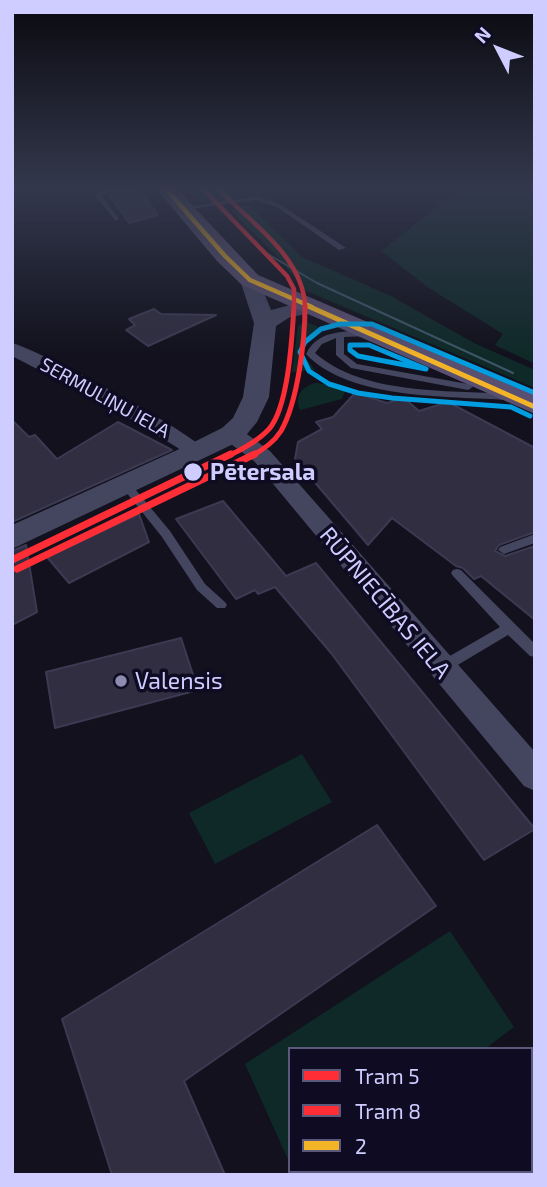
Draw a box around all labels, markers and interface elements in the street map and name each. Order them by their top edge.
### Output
north arrow [463,14,533,84]
text: N [469,22,495,47]
street label: SERMULIŅU IELA [36,353,174,443]
place label: Pētersala [210,458,315,486]
marker: Pētersala [182,461,204,483]
street label: RŪPNIECĪBAS IELA [314,522,456,684]
place label: Valensis [135,667,223,695]
marker: Valensis [113,673,129,689]
legend [288,1047,533,1173]
text: Tram 5 [355,1063,420,1088]
text: Tram 8 [355,1098,421,1123]
text: 2 [355,1133,367,1158]

